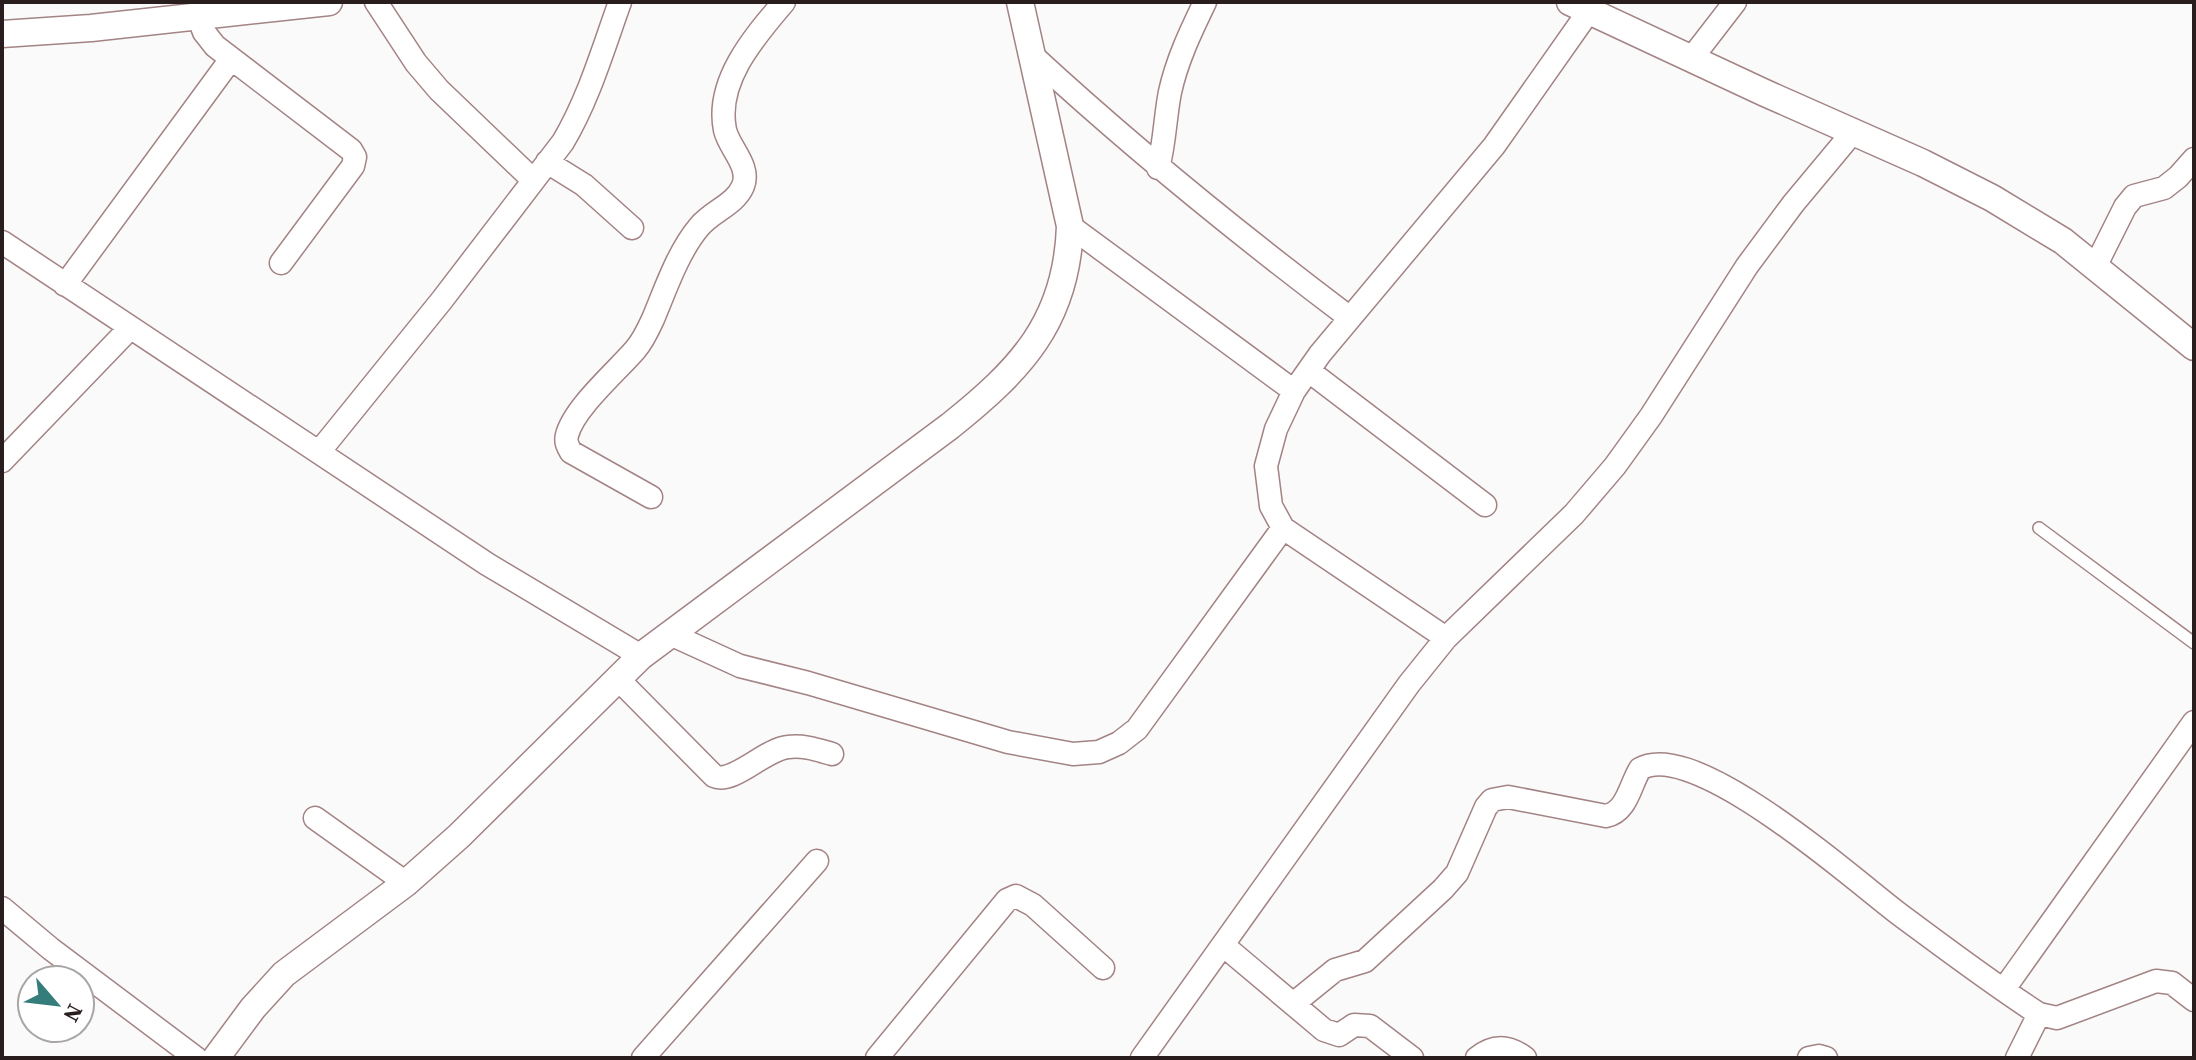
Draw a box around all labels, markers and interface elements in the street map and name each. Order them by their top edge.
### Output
north arrow [16,964,96,1044]
text: N [57,999,91,1028]

